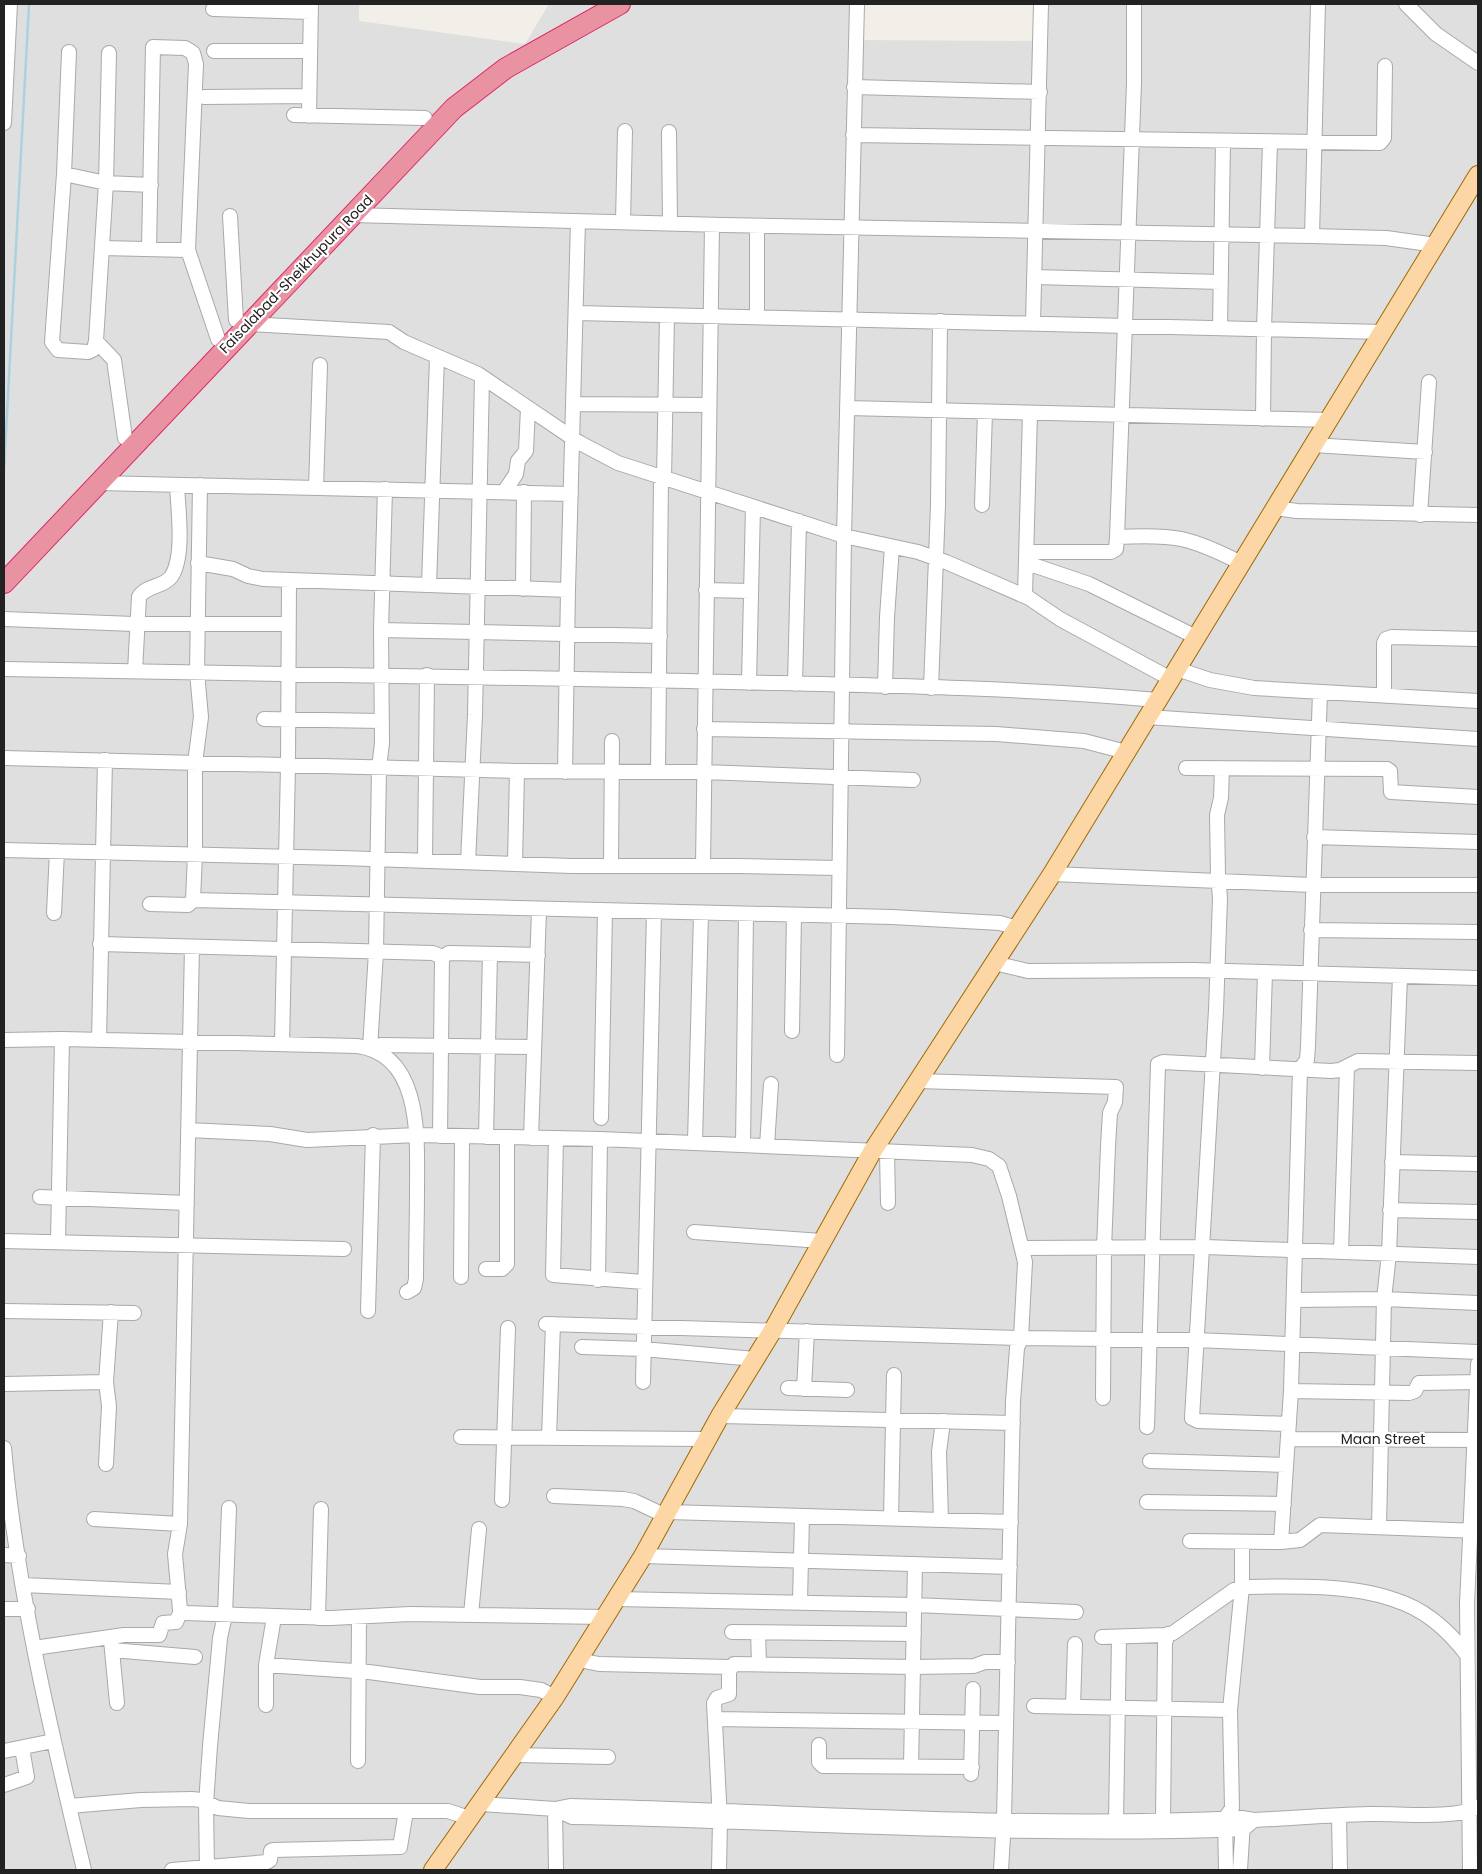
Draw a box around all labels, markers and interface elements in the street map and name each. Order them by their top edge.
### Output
street label: Faisalabad-Sheikhupura Road [215,190,377,358]
street label: Maan Street [1341,1429,1425,1449]

